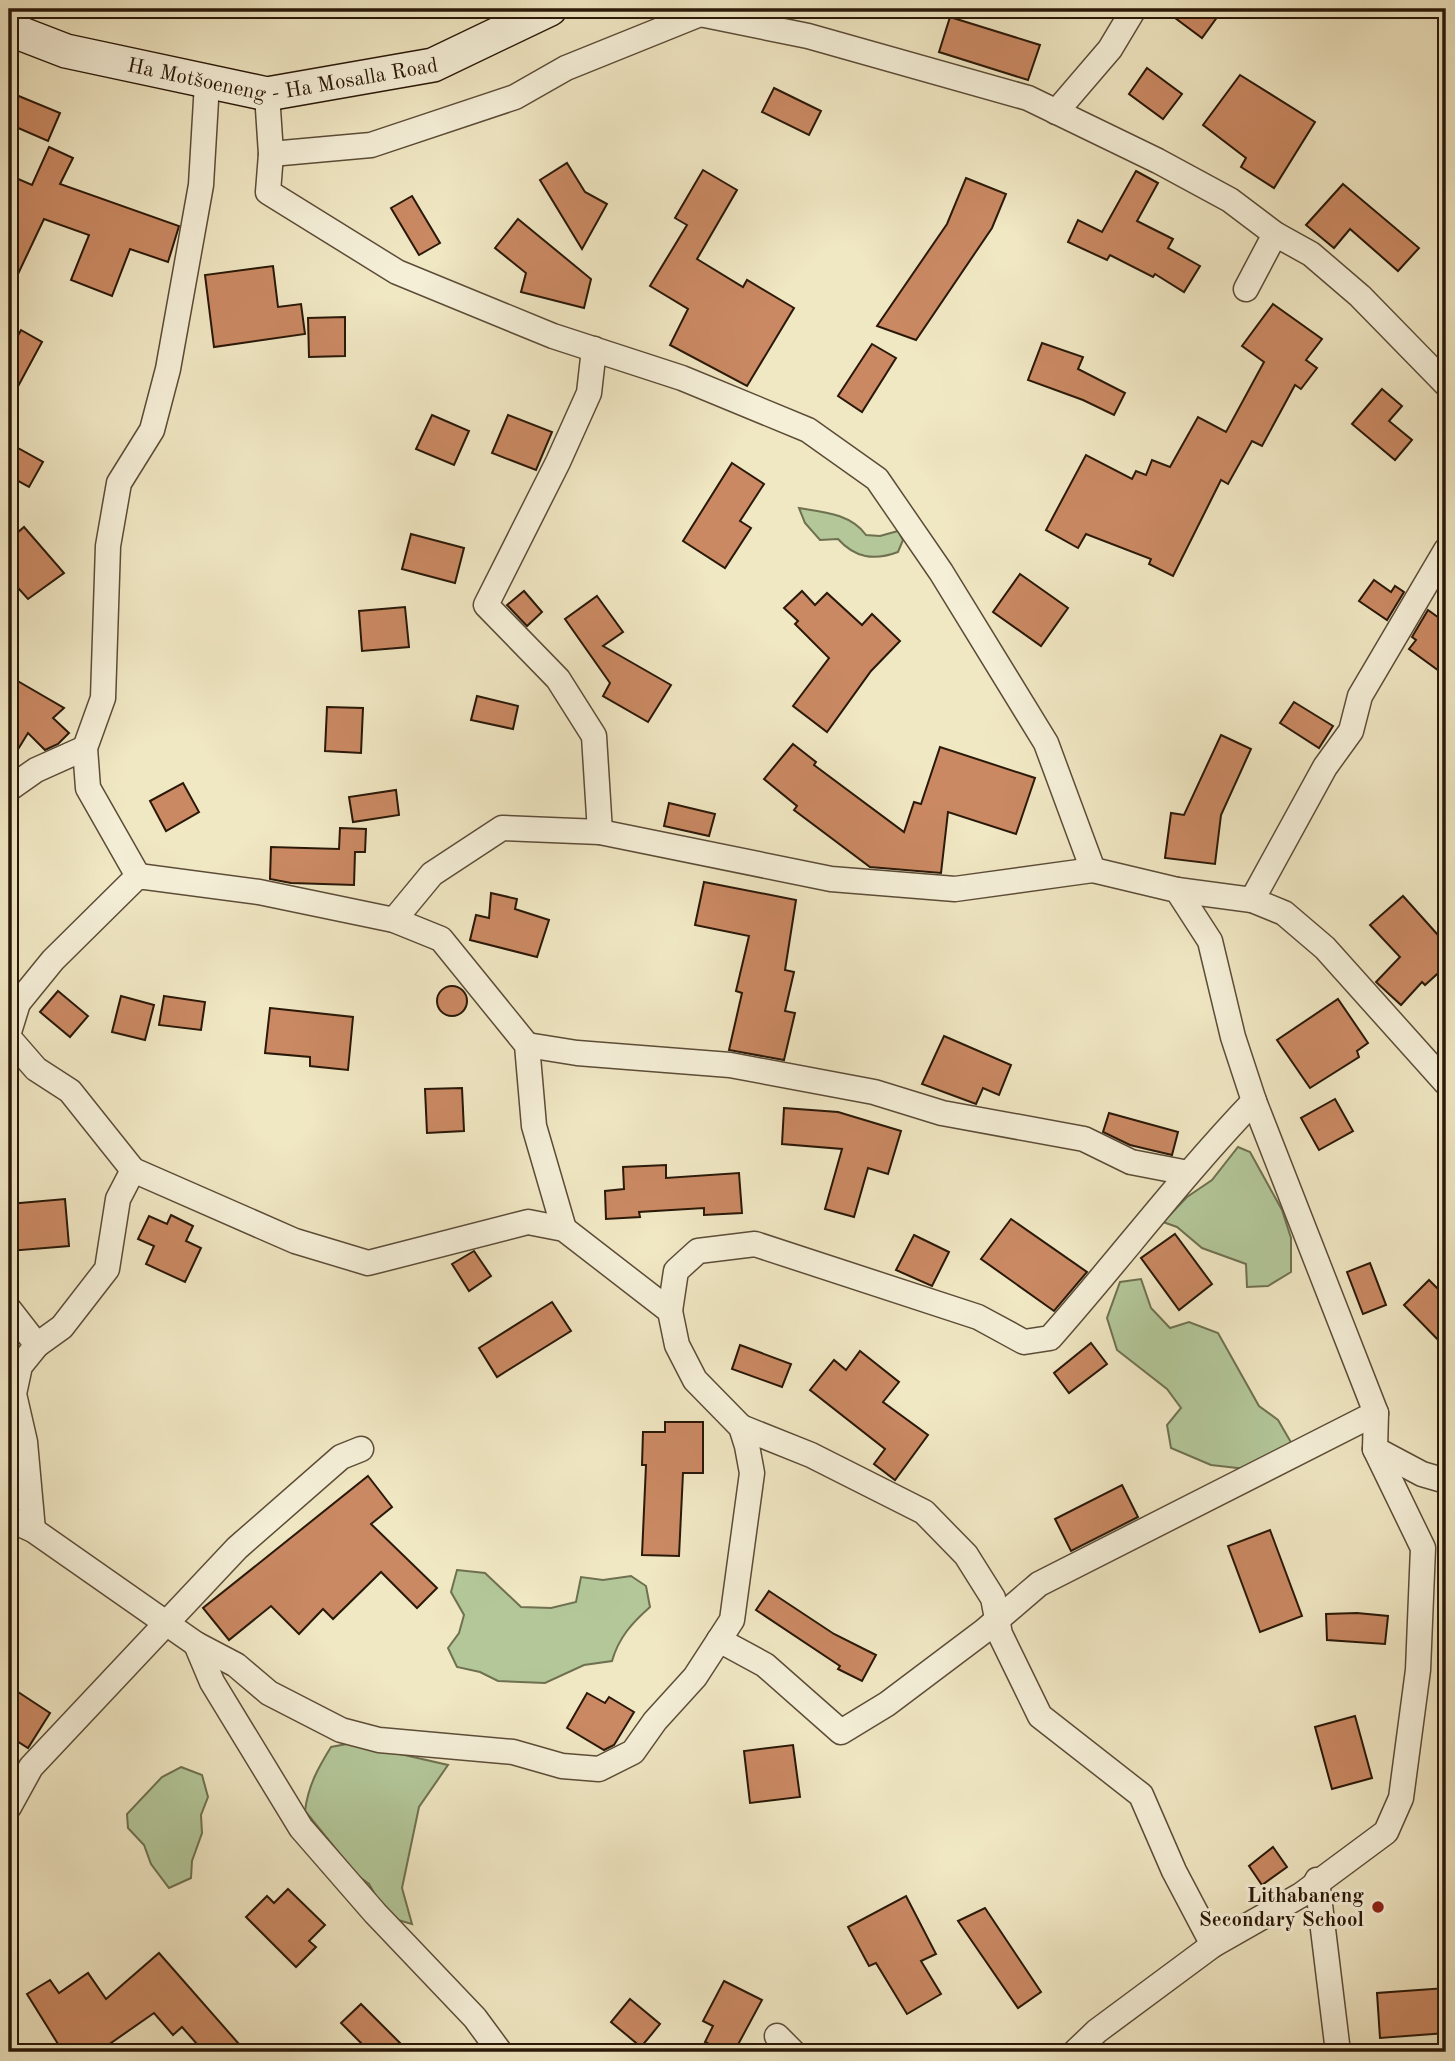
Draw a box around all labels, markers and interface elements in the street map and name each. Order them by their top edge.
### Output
street label: Ha Motšoeneng - Ha Mosalla Road [124,46,440,76]
text: Ha Motšoeneng - Ha Mosalla Road [125,55,440,106]
place label: Lithabaneng Secondary School [1199,1886,1364,1931]
marker: Lithabaneng Secondary School [1370,1899,1386,1915]

